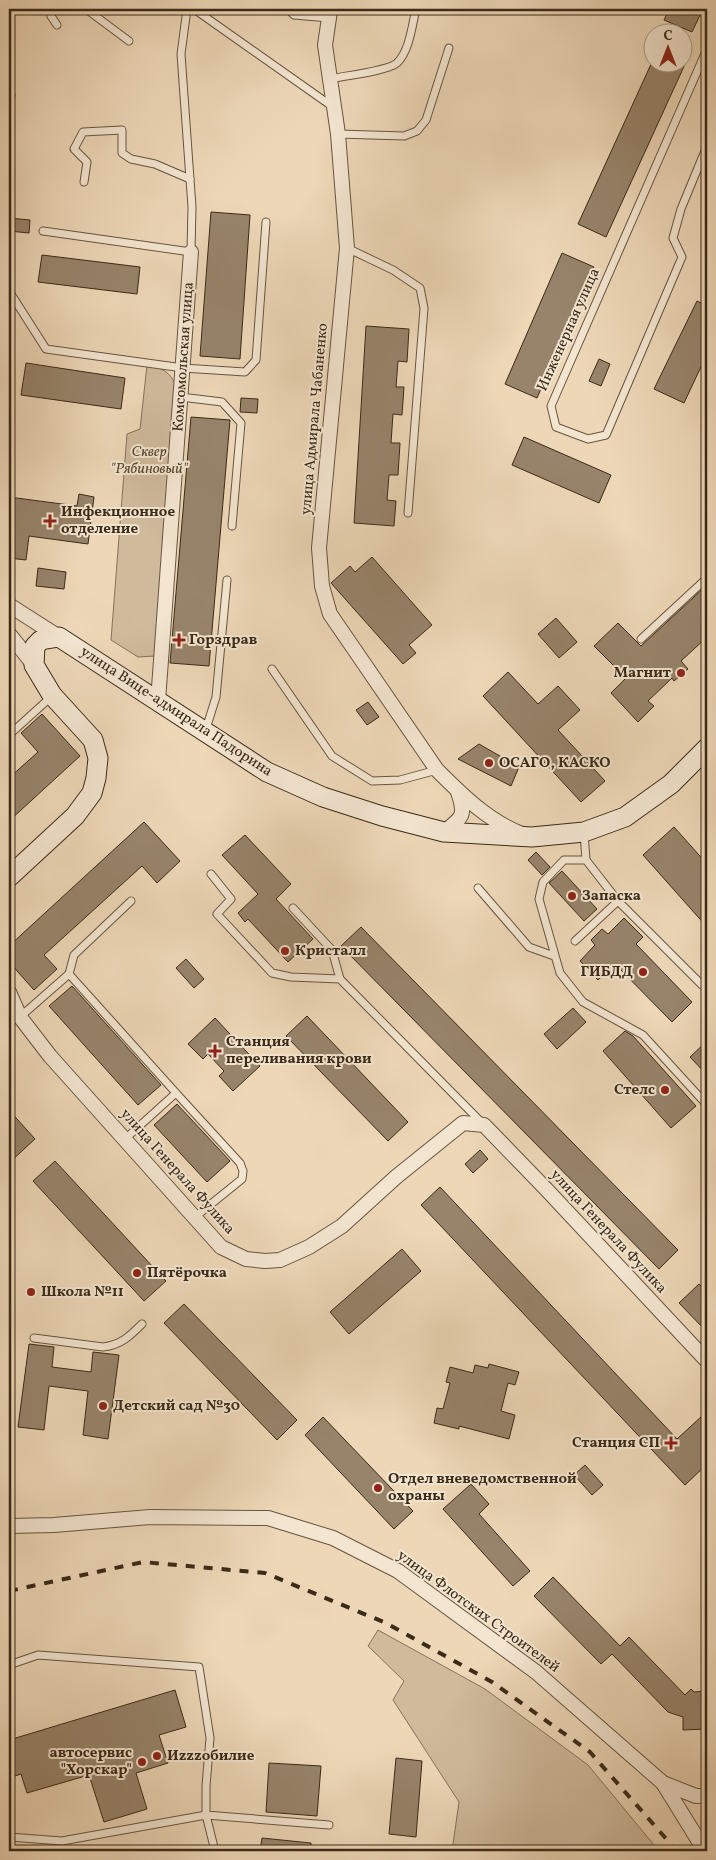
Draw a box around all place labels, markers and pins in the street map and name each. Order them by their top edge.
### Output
place label: Инфекционное отделение [61,502,175,540]
marker: Инфекционное отделение [43,514,57,528]
place label: Горздрав [189,630,258,651]
marker: Горздрав [173,634,185,646]
place label: Магнит [614,663,672,684]
marker: Магнит [675,667,687,679]
place label: ОСАГО, КАСКО [499,753,610,774]
marker: ОСАГО, КАСКО [483,757,495,769]
place label: Запаска [582,886,641,907]
marker: Запаска [566,890,578,902]
place label: Кристалл [295,941,366,962]
marker: Кристалл [279,945,291,957]
place label: ГИБДД [581,962,633,983]
marker: ГИБДД [637,966,649,978]
place label: Станция переливания крови [226,1032,372,1070]
marker: Станция переливания крови [208,1044,222,1058]
place label: Стелс [614,1080,655,1101]
marker: Стелс [659,1084,671,1096]
place label: Пятёрочка [147,1263,227,1284]
marker: Пятёрочка [131,1267,143,1279]
place label: Школа №11 [41,1282,124,1303]
marker: Школа №11 [25,1286,37,1298]
place label: Детский сад №30 [113,1396,240,1417]
marker: Детский сад №30 [97,1400,109,1412]
place label: Станция СП [572,1433,660,1454]
marker: Станция СП [664,1436,678,1450]
place label: Отдел вневедомственной охраны [388,1469,577,1507]
marker: Отдел вневедомственной охраны [372,1482,384,1494]
place label: автосервис "Хорскар" [50,1743,132,1781]
place label: Иzzzобилие [167,1746,255,1767]
marker: Иzzzобилие [151,1750,163,1762]
marker: автосервис "Хорскар" [136,1756,148,1768]

